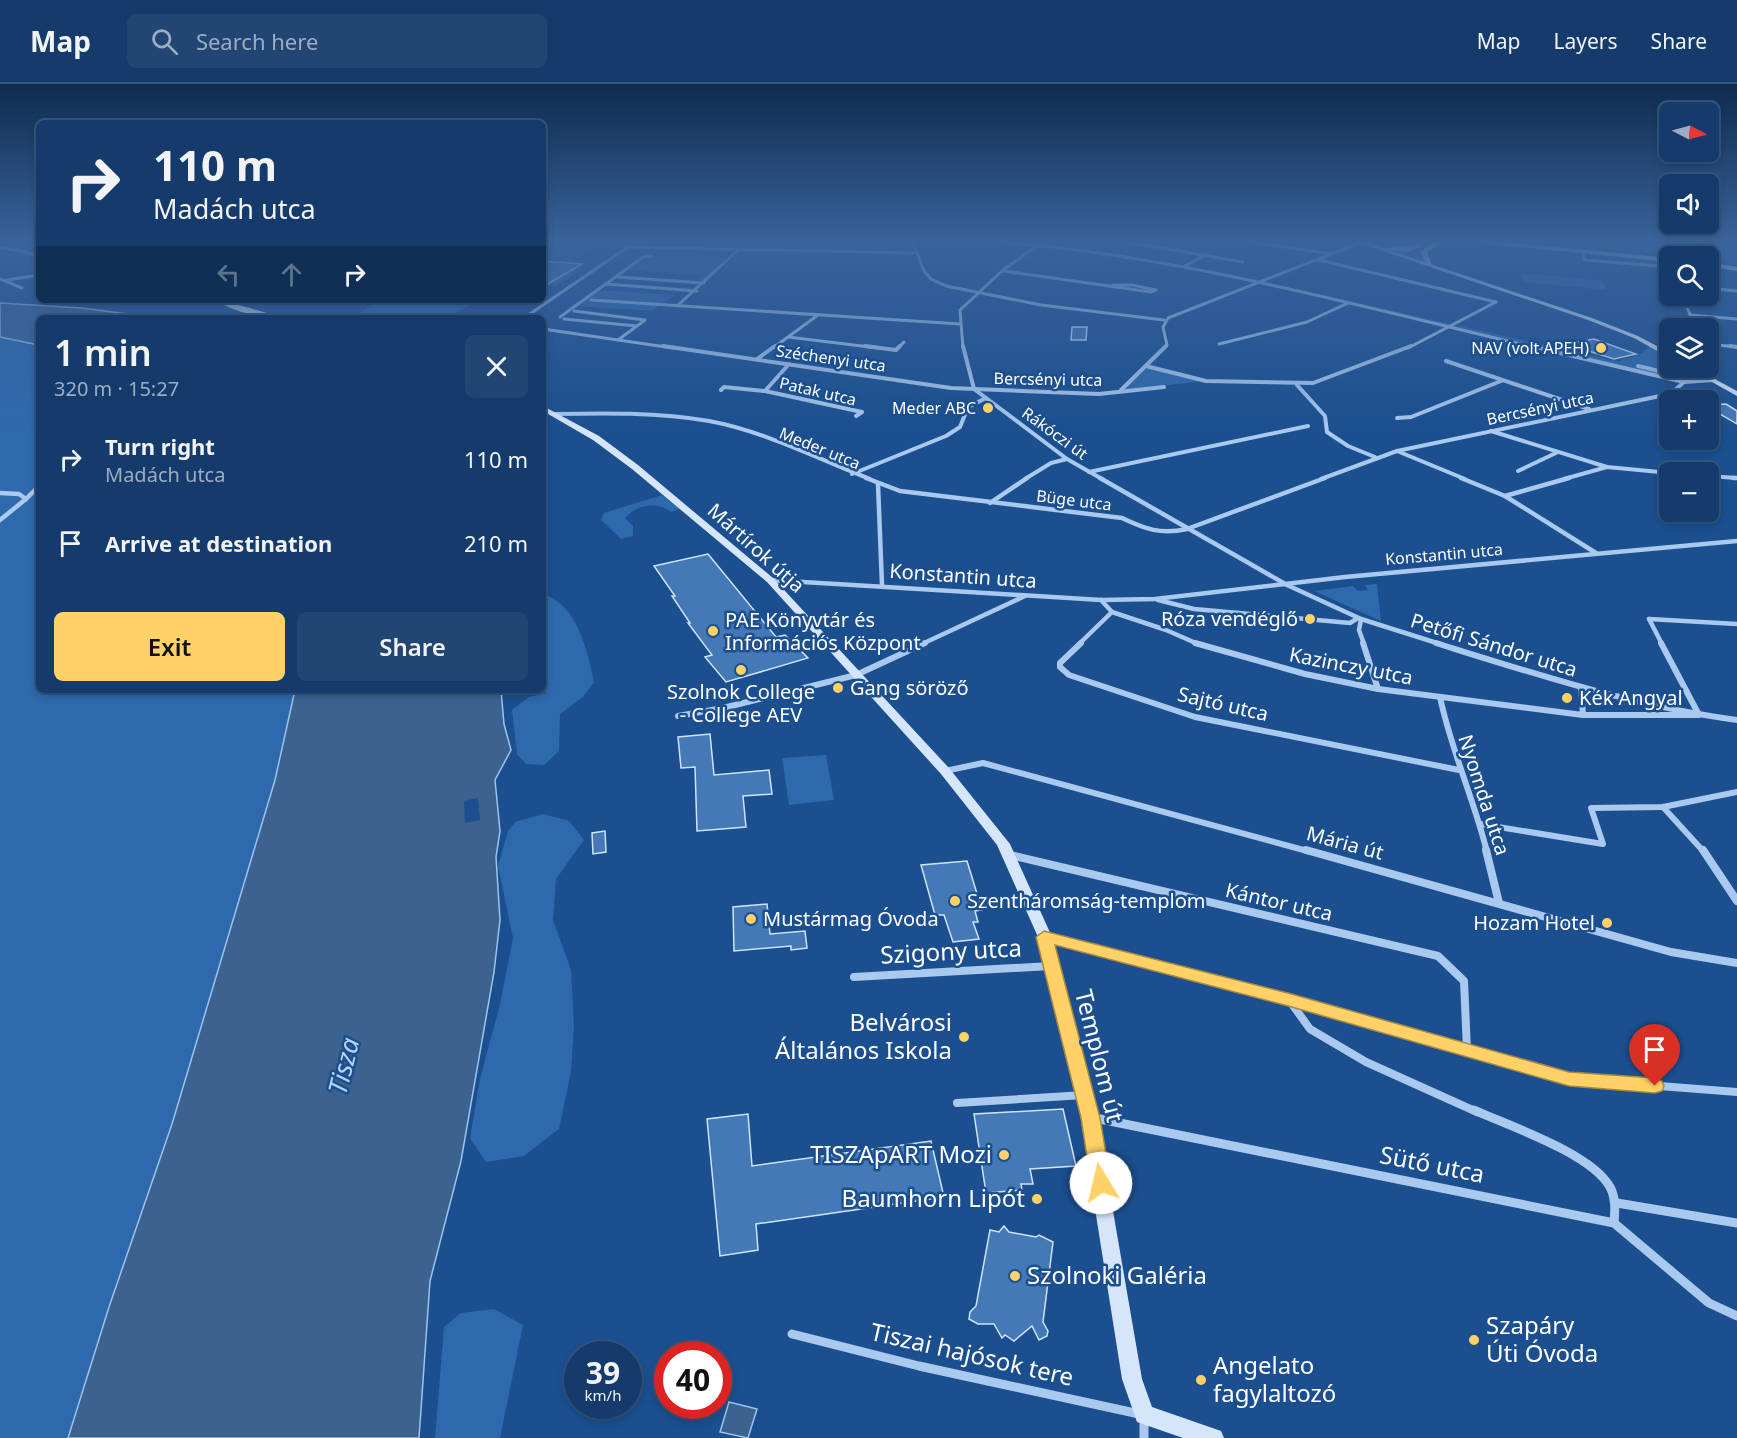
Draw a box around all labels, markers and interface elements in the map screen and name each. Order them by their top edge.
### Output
search box [127,14,547,68]
text: Map [30,22,91,60]
icon: search [148,25,181,58]
text: Search here [196,26,318,56]
text: Map [1477,27,1521,55]
text: Layers [1554,27,1618,55]
text: Share [1651,27,1707,55]
north arrow [1659,102,1719,162]
map controls [1659,102,1719,522]
text: 110 m [153,136,277,193]
icon: right [54,144,132,222]
button: sound [1659,174,1719,234]
text: Madách utca [153,190,316,227]
button: search [1659,246,1719,306]
icon: left [212,258,245,291]
icon: ahead [275,258,308,291]
icon: right [338,258,371,291]
button: layers [1659,318,1719,378]
text: 1 min [54,328,152,377]
button: close [465,335,528,398]
place label: NAV (volt APEH) [1471,337,1589,359]
street label: Széchenyi utca [775,339,887,377]
marker: NAV (volt APEH) [1594,341,1608,355]
street label: Bercsényi utca [993,367,1103,391]
street label: Patak utca [777,371,859,411]
text: 320 m · 15:27 [54,375,179,402]
street label: Bercsényi utca [1485,386,1595,430]
button: + [1659,390,1719,450]
place label: Meder ABC [892,397,976,419]
marker: Meder ABC [981,401,995,415]
street label: Rákóczi út [1018,402,1093,464]
street label: Meder utca [776,422,864,474]
text: Turn right [105,431,215,461]
icon: right [54,443,87,476]
text: 110 m [464,444,528,474]
text: Madách utca [105,461,225,488]
button: − [1659,462,1719,522]
street label: Büge utca [1035,484,1113,516]
street label: Mártírok útja [702,497,811,598]
icon: arrive [54,527,87,560]
text: Arrive at destination [105,528,332,558]
text: 210 m [464,528,528,558]
street label: Konstantin utca [1384,538,1504,570]
street label: Konstantin utca [888,557,1038,594]
place label: Róza vendéglő [1161,605,1298,632]
place label: PAE Könyvtár és Információs Központ [725,606,921,656]
street label: Petőfi Sándor utca [1408,606,1581,683]
button: Exit [54,612,285,681]
button: Share [297,612,528,681]
marker: Róza vendéglő [1303,612,1317,626]
marker: PAE Könyvtár és Információs Központ [706,624,720,638]
street label: Kazinczy utca [1287,640,1415,691]
marker: Szolnok College - College AEV [734,663,748,677]
place label: Gang söröző [850,674,969,701]
place label: Szolnok College - College AEV [667,678,815,728]
street label: Sajtó utca [1175,680,1271,727]
marker: Gang söröző [831,681,845,695]
place label: Kék Angyal [1579,684,1683,711]
marker: Kék Angyal [1560,691,1574,705]
street label: Nyomda utca [1452,731,1517,859]
street label: Mária út [1304,819,1387,866]
street label: Kántor utca [1223,876,1335,927]
place label: Szentháromság-templom [967,887,1205,914]
marker: Szentháromság-templom [948,894,962,908]
place label: Mustármag Óvoda [763,905,939,932]
place label: Hozam Hotel [1473,909,1595,936]
marker: Mustármag Óvoda [744,912,758,926]
marker: Hozam Hotel [1600,916,1614,930]
street label: Szigony utca [879,930,1023,971]
street label: Templom út [1068,986,1133,1126]
place label: Belvárosi Általános Iskola [775,1005,952,1066]
pin [1629,1024,1680,1086]
marker: Belvárosi Általános Iskola [957,1030,971,1044]
water label: Tisza [319,1033,367,1098]
icon: arrive [1638,1033,1671,1066]
place label: TISZApART Mozi [810,1137,992,1170]
street label: Sütő utca [1377,1137,1487,1190]
marker: TISZApART Mozi [997,1148,1011,1162]
position arrow [1069,1151,1133,1215]
place label: Baumhorn Lipót [842,1181,1025,1214]
marker: Baumhorn Lipót [1030,1192,1044,1206]
place label: Szolnoki Galéria [1027,1258,1207,1291]
marker: Szolnoki Galéria [1008,1269,1022,1283]
place label: Szapáry Úti Óvoda [1486,1308,1598,1369]
street label: Tiszai hajósok tere [868,1314,1077,1393]
marker: Szapáry Úti Óvoda [1467,1333,1481,1347]
speed limit sign: 40 [654,1341,732,1419]
place label: Angelato fagylaltozó [1213,1348,1336,1409]
text: 39 [586,1352,620,1393]
marker: Angelato fagylaltozó [1194,1373,1208,1387]
text: km/h [585,1385,621,1405]

